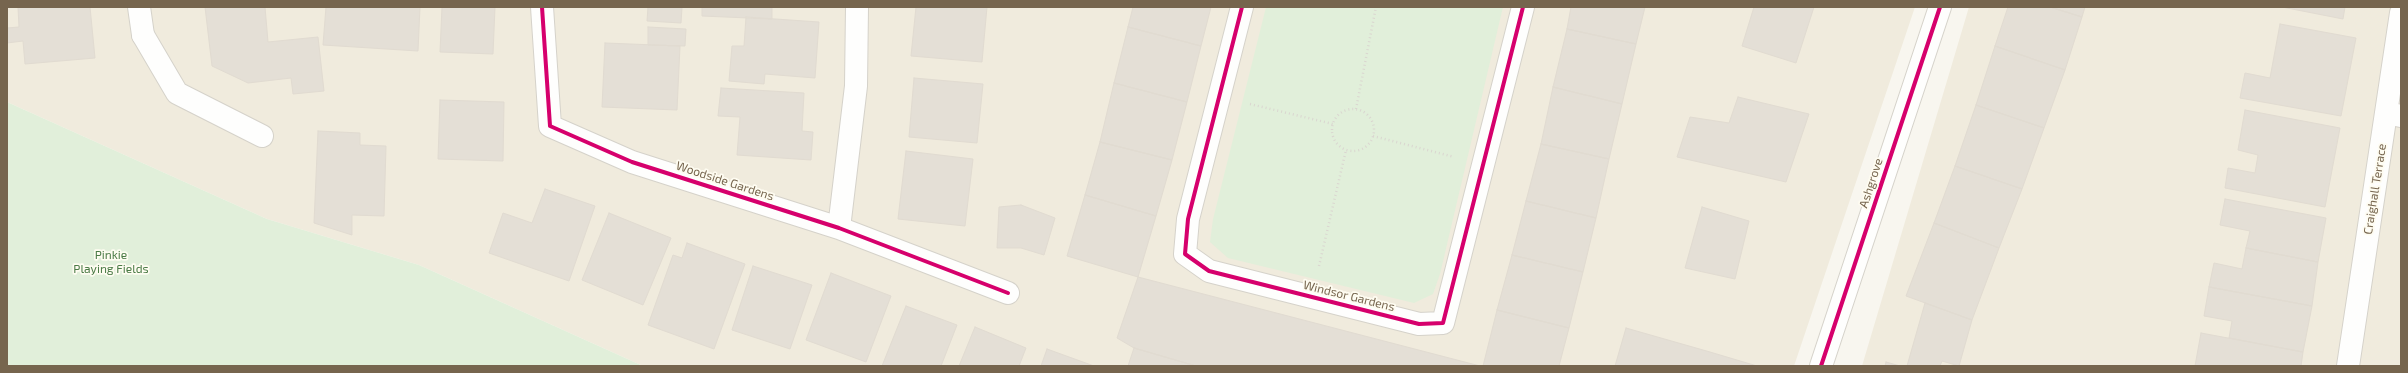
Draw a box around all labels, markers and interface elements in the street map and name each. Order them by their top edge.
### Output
street label: Craighall Terrace [2361,143,2389,235]
street label: Ashgrove [1856,156,1886,210]
street label: Woodside Gardens [674,158,776,204]
park label: Pinkie Playing Fields [73,248,149,276]
street label: Windsor Gardens [1302,278,1396,314]

